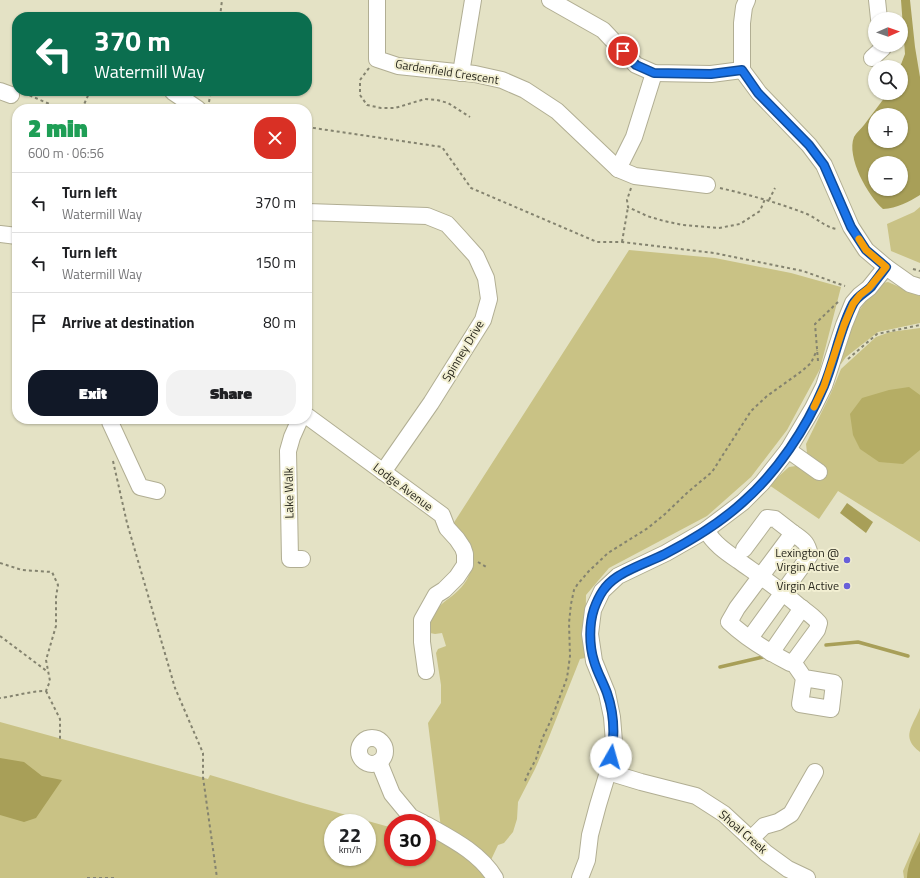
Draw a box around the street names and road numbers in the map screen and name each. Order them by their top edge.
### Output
street label: Gardenfield Crescent [394,54,501,89]
street label: Spinney Drive [437,316,488,385]
street label: Lodge Avenue [369,458,437,515]
street label: Lake Walk [279,467,298,519]
street label: Shoal Creek [715,805,772,858]

